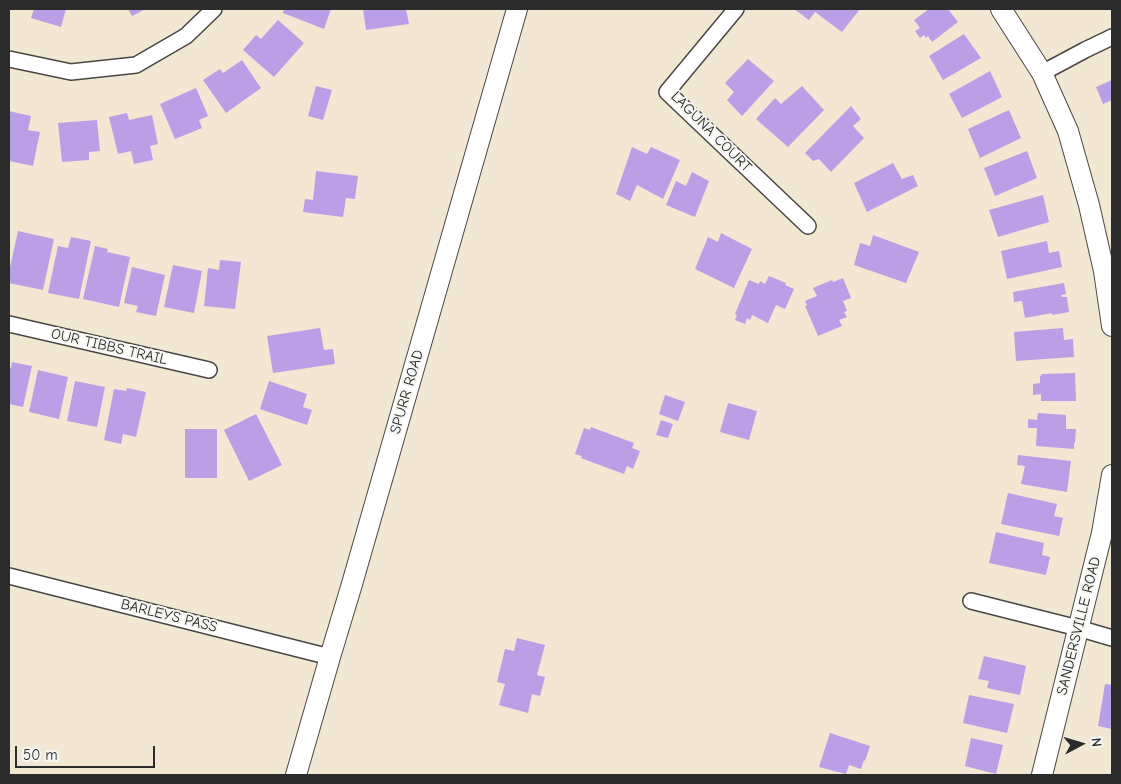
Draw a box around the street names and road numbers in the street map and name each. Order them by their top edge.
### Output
street label: LAGUNA COURT [667,88,755,176]
street label: OUR TIBBS TRAIL [49,325,169,369]
street label: SPURR ROAD [386,348,428,436]
street label: SANDERSVILLE ROAD [1053,555,1105,697]
street label: BARLEYS PASS [119,595,219,637]

